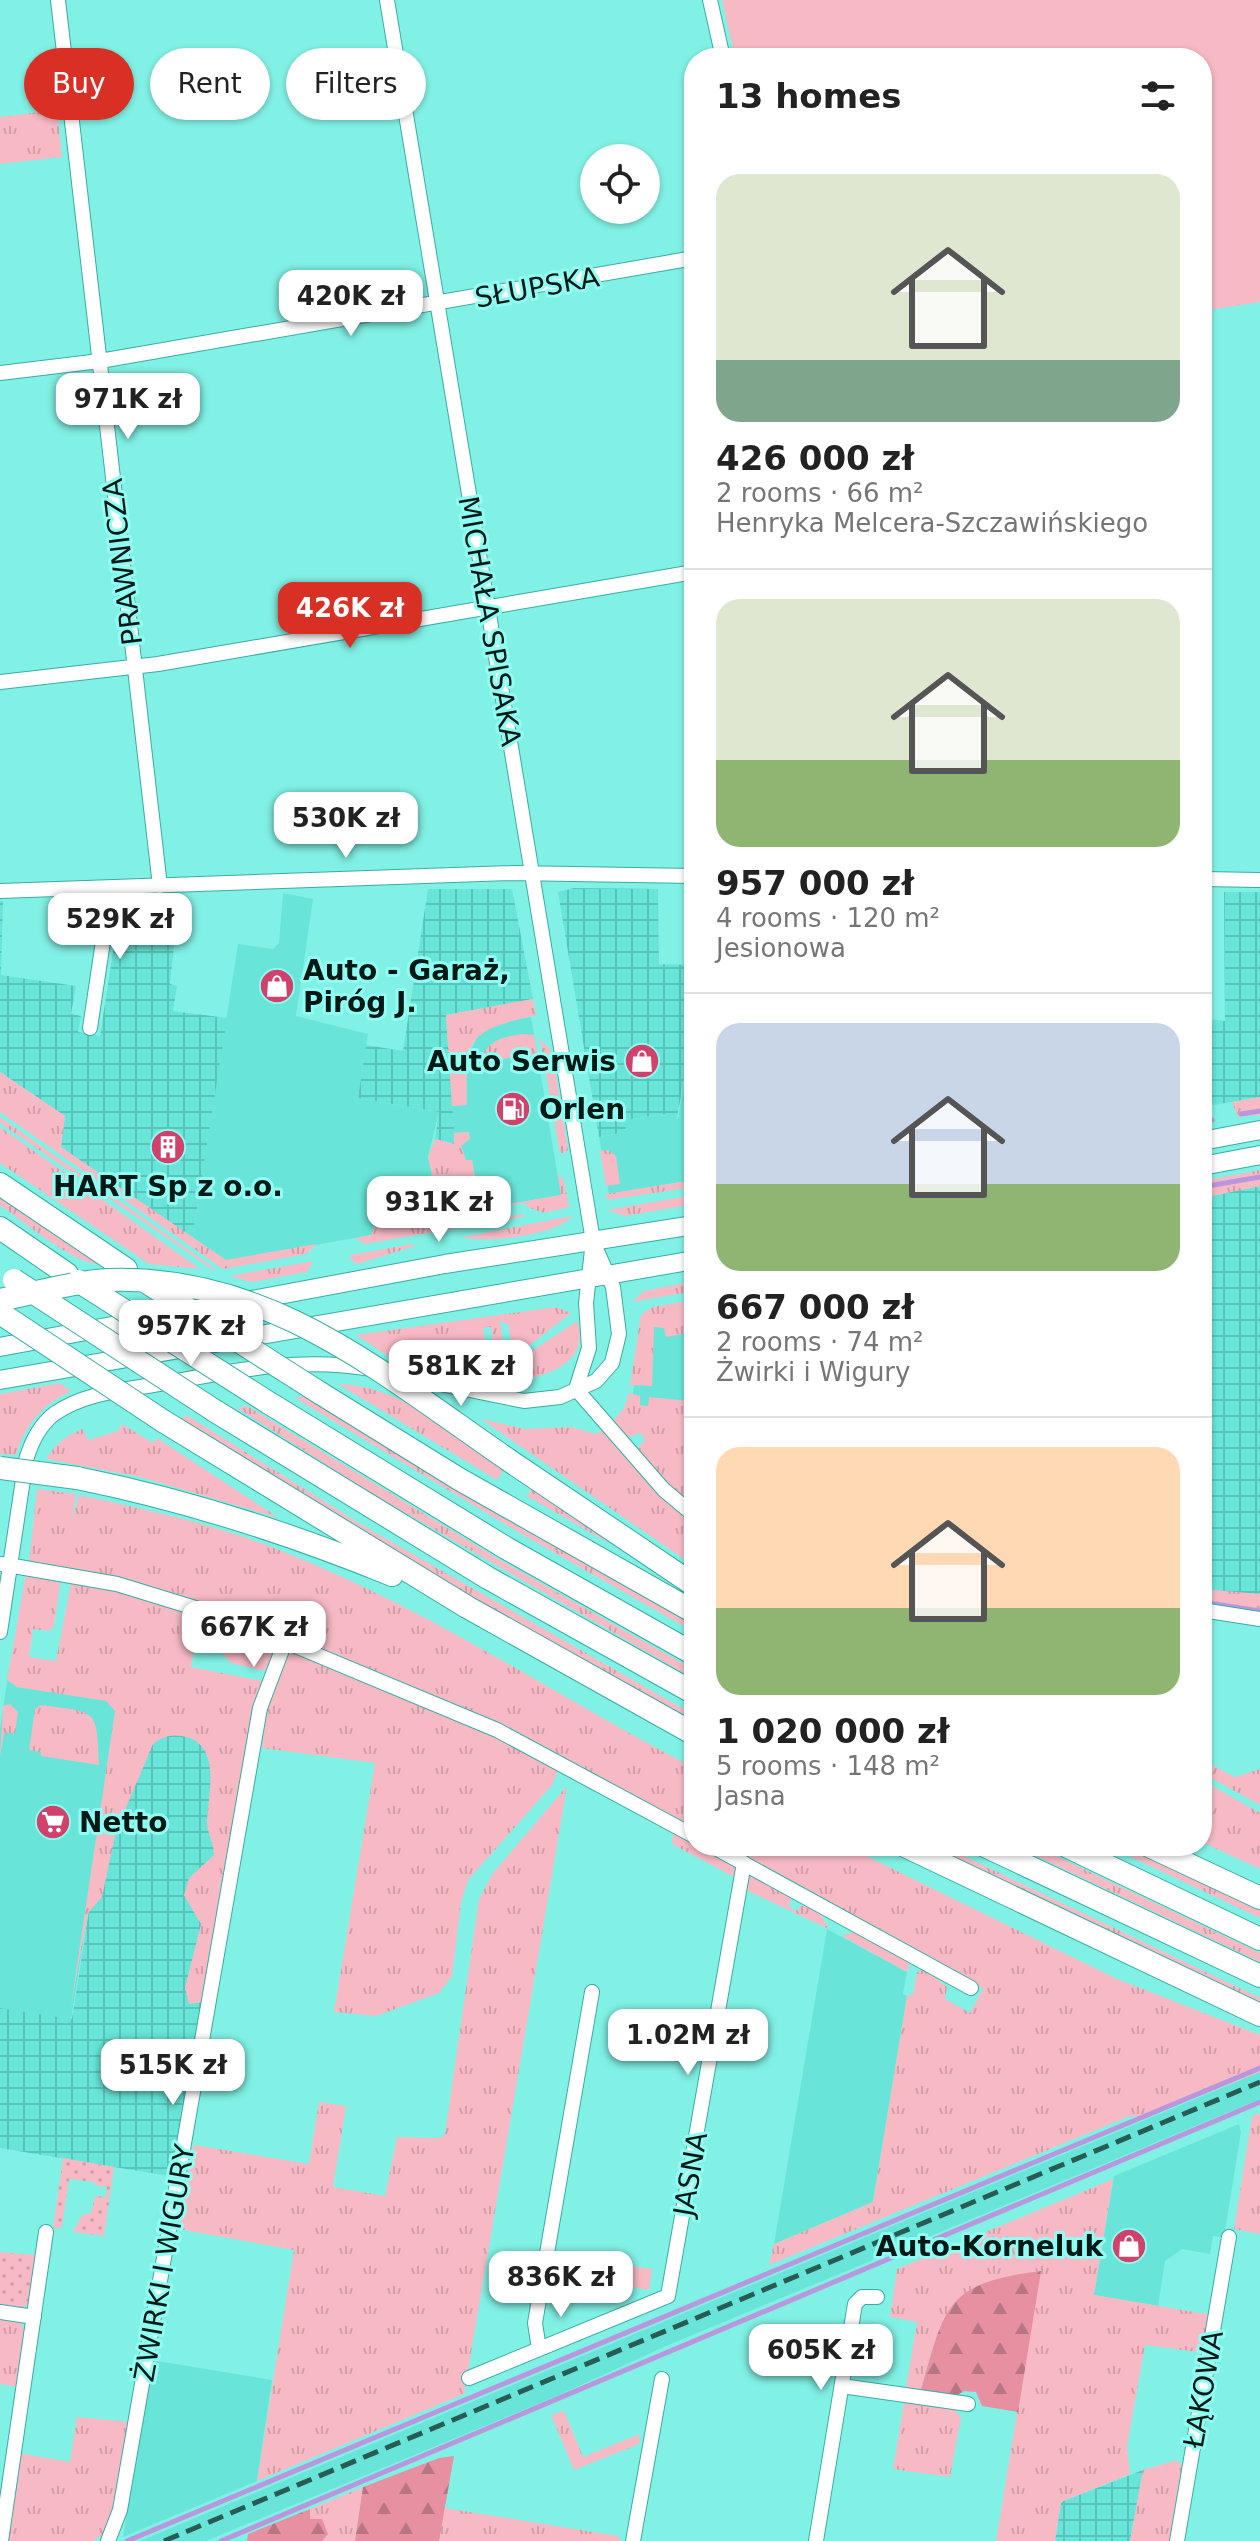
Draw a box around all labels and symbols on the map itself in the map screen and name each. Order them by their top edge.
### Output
street label: SŁUPSKA [472,260,602,315]
pin: 420K zł [277,270,425,338]
pin: 971K zł [54,373,202,441]
street label: PRAWNICZA [96,477,149,647]
street label: MICHAŁA SPISAKA [451,493,528,749]
pin: 426K zł [276,582,424,650]
pin: 530K zł [272,792,420,860]
pin: 529K zł [46,893,194,961]
place label: Auto - Garaż, Piróg J. [303,954,510,1019]
shop icon: Auto - Garaż, Piróg J. [258,967,296,1005]
shop icon: Auto Serwis [623,1042,661,1080]
place label: Auto Serwis [427,1045,616,1078]
fuel station icon: Orlen [494,1090,532,1128]
place label: Orlen [539,1093,625,1126]
building icon: HART Sp z o.o. [149,1128,187,1166]
place label: HART Sp z o.o. [53,1170,283,1203]
pin: 931K zł [365,1176,513,1244]
pin: 957K zł [117,1300,265,1368]
pin: 581K zł [387,1340,535,1408]
pin: 667K zł [180,1601,328,1669]
supermarket icon: Netto [34,1803,72,1841]
place label: Netto [79,1806,167,1839]
pin: 1.02M zł [605,2009,771,2077]
pin: 515K zł [99,2039,247,2107]
street label: JASNA [667,2129,714,2221]
street label: ŻWIRKI I WIGURY [127,2141,202,2384]
shop icon: Auto-Korneluk [1110,2227,1148,2265]
place label: Auto-Korneluk [876,2230,1104,2263]
pin: 836K zł [487,2251,635,2319]
pin: 605K zł [747,2324,895,2392]
street label: ŁĄKOWA [1177,2328,1230,2452]

